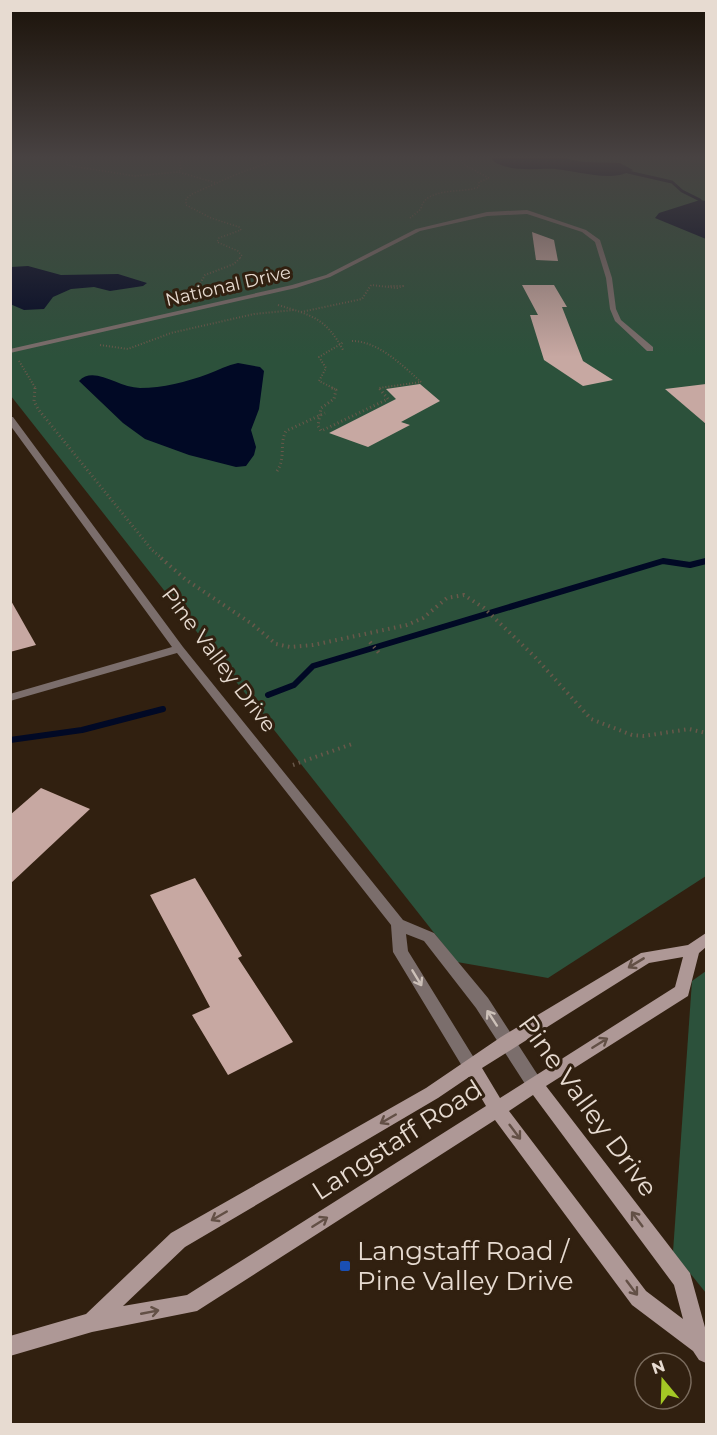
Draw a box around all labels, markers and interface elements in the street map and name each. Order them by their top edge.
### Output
street label: National Drive [163,261,293,311]
street label: Pine Valley Drive [157,582,282,737]
one-way arrow [628,958,645,970]
one-way arrow [411,969,423,986]
street label: Pine Valley Drive [511,1009,665,1203]
one-way arrow [485,1010,497,1027]
one-way arrow [591,1037,608,1049]
street label: Langstaff Road [306,1073,488,1207]
one-way arrow [380,1113,397,1125]
one-way arrow [508,1124,521,1140]
one-way arrow [211,1211,228,1223]
one-way arrow [630,1212,643,1228]
one-way arrow [311,1215,328,1227]
place label: Langstaff Road / Pine Valley Drive [357,1235,573,1297]
marker: Langstaff Road / Pine Valley Drive [338,1259,352,1273]
one-way arrow [625,1280,638,1296]
one-way arrow [139,1306,159,1317]
north arrow [633,1351,693,1411]
text: N [649,1356,667,1378]

